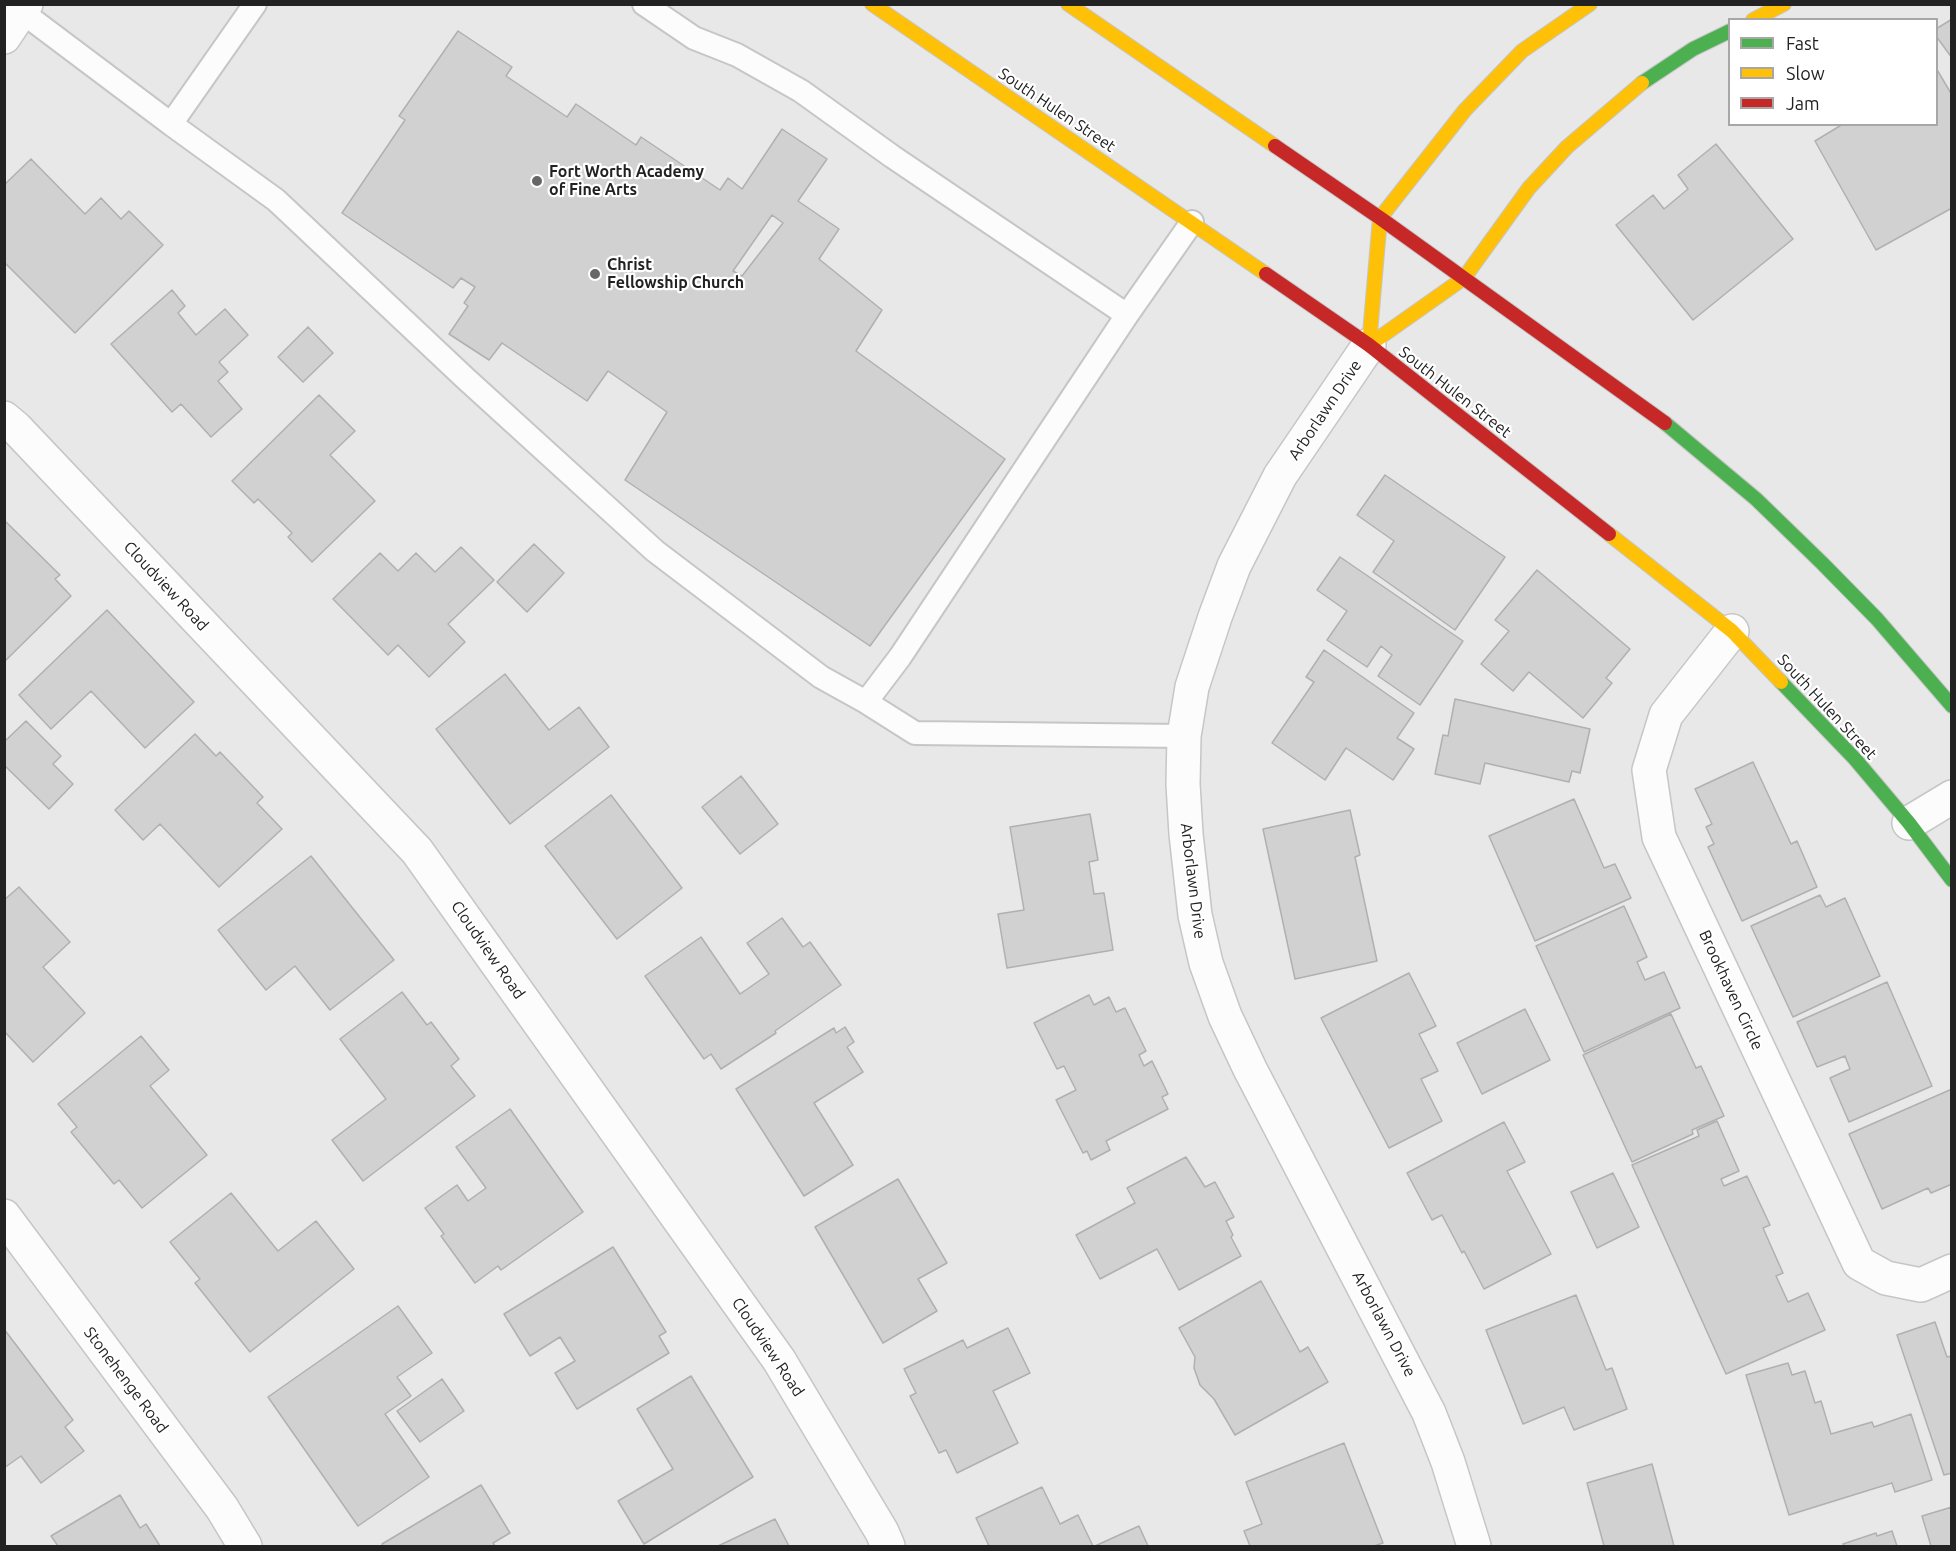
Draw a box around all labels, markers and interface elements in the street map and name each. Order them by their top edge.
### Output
legend [1728,18,1938,126]
text: Fast [1786,33,1819,53]
text: Slow [1786,63,1825,83]
street label: South Hulen Street [995,64,1119,156]
text: Jam [1786,93,1820,113]
place label: Fort Worth Academy of Fine Arts [549,162,704,200]
marker: Fort Worth Academy of Fine Arts [530,174,544,188]
place label: Christ Fellowship Church [607,255,744,293]
marker: Christ Fellowship Church [588,267,602,281]
street label: South Hulen Street [1395,342,1515,442]
street label: Arborlawn Drive [1284,356,1366,464]
street label: Cloudview Road [120,537,212,635]
street label: South Hulen Street [1773,650,1881,764]
street label: Arborlawn Drive [1176,822,1210,940]
street label: Cloudview Road [447,897,529,1003]
street label: Brookhaven Circle [1695,927,1767,1053]
street label: Arborlawn Drive [1348,1268,1420,1380]
street label: Cloudview Road [728,1294,808,1400]
street label: Stonehenge Road [80,1323,172,1437]

